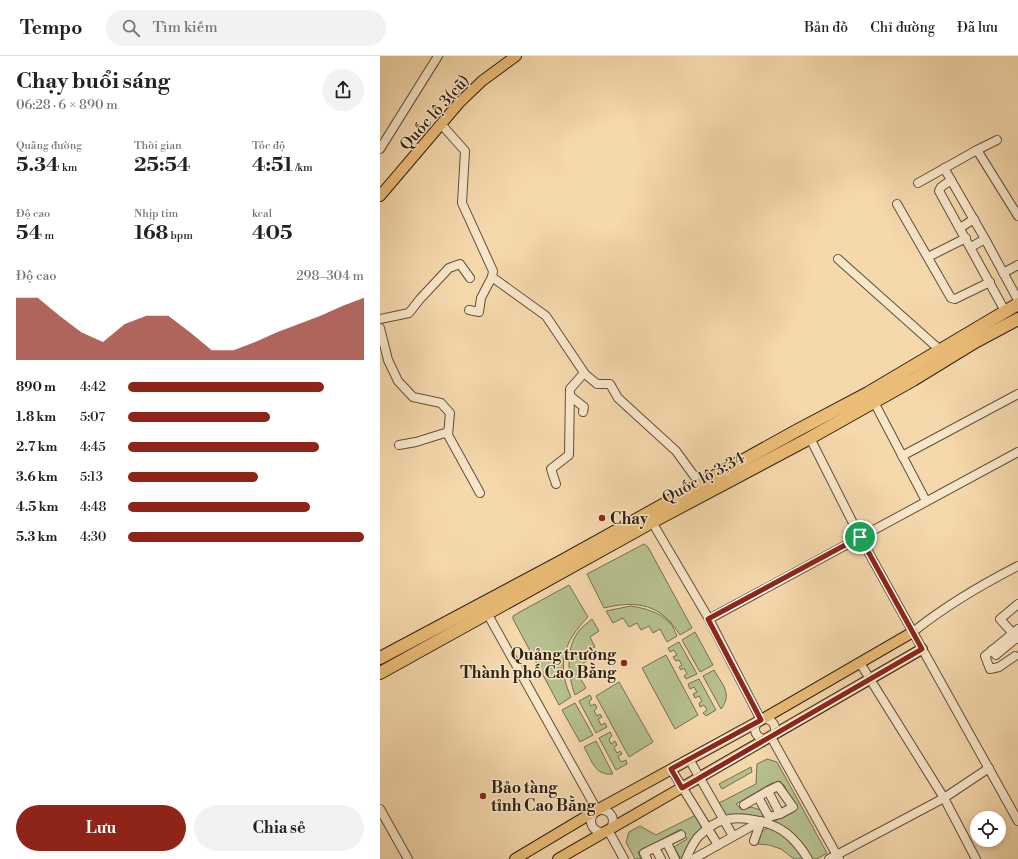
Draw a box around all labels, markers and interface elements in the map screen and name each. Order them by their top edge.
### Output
search box [106,10,386,46]
text: Tempo [20,16,82,40]
icon: search [120,17,142,39]
text: Tìm kiếm [152,18,218,37]
text: Bản đồ [804,19,848,37]
text: Chỉ đường [870,19,935,37]
text: Đã lưu [957,19,998,37]
text: Chạy buổi sáng [16,68,170,95]
button: share [322,69,364,111]
street label: Quốc lộ 3(cũ) [396,71,474,155]
text: 06:28 · 6 × 890 m [16,97,118,113]
text: Quãng đường [16,139,82,153]
text: Thời gian [134,139,182,153]
text: Tốc độ [252,139,285,153]
text: 5.34 [16,153,60,178]
text: 25:54 [134,153,191,178]
text: 4:51 [252,153,293,178]
text: km [60,161,77,175]
text: /km [293,161,313,175]
text: Độ cao [16,207,50,221]
text: Nhịp tim [134,207,178,221]
text: kcal [252,207,272,221]
text: 54 [16,221,42,246]
text: 168 [134,221,168,246]
text: 405 [252,221,292,246]
text: m [42,229,54,243]
text: bpm [168,229,193,243]
text: Độ cao [16,268,57,284]
text: 298–304 m [296,268,364,284]
text: 890 m [16,379,56,395]
text: 4:42 [80,379,106,395]
text: 1.8 km [16,409,56,425]
text: 5:07 [80,409,105,425]
text: 2.7 km [16,439,57,455]
text: 4:45 [80,439,106,455]
street label: Quốc lộ 3;34 [659,447,749,508]
text: 3.6 km [16,469,58,485]
text: 5:13 [80,469,103,485]
text: 4.5 km [16,499,58,515]
text: 4:48 [80,499,106,515]
place label: Chay [610,509,649,529]
marker: Chay [597,513,607,523]
pin [843,520,877,554]
icon: arrive [849,526,871,548]
text: 5.3 km [16,529,57,545]
text: 4:30 [80,529,106,545]
place label: Quảng trường Thành phố Cao Bằng [460,645,617,683]
marker: Quảng trường Thành phố Cao Bằng [619,658,629,668]
place label: Bảo tàng tỉnh Cao Bằng [491,778,597,816]
marker: Bảo tàng tỉnh Cao Bằng [478,791,488,801]
button: Lưu [16,805,186,851]
button: Chia sẻ [194,805,364,851]
map controls [970,811,1006,847]
button: locate [970,811,1006,847]

